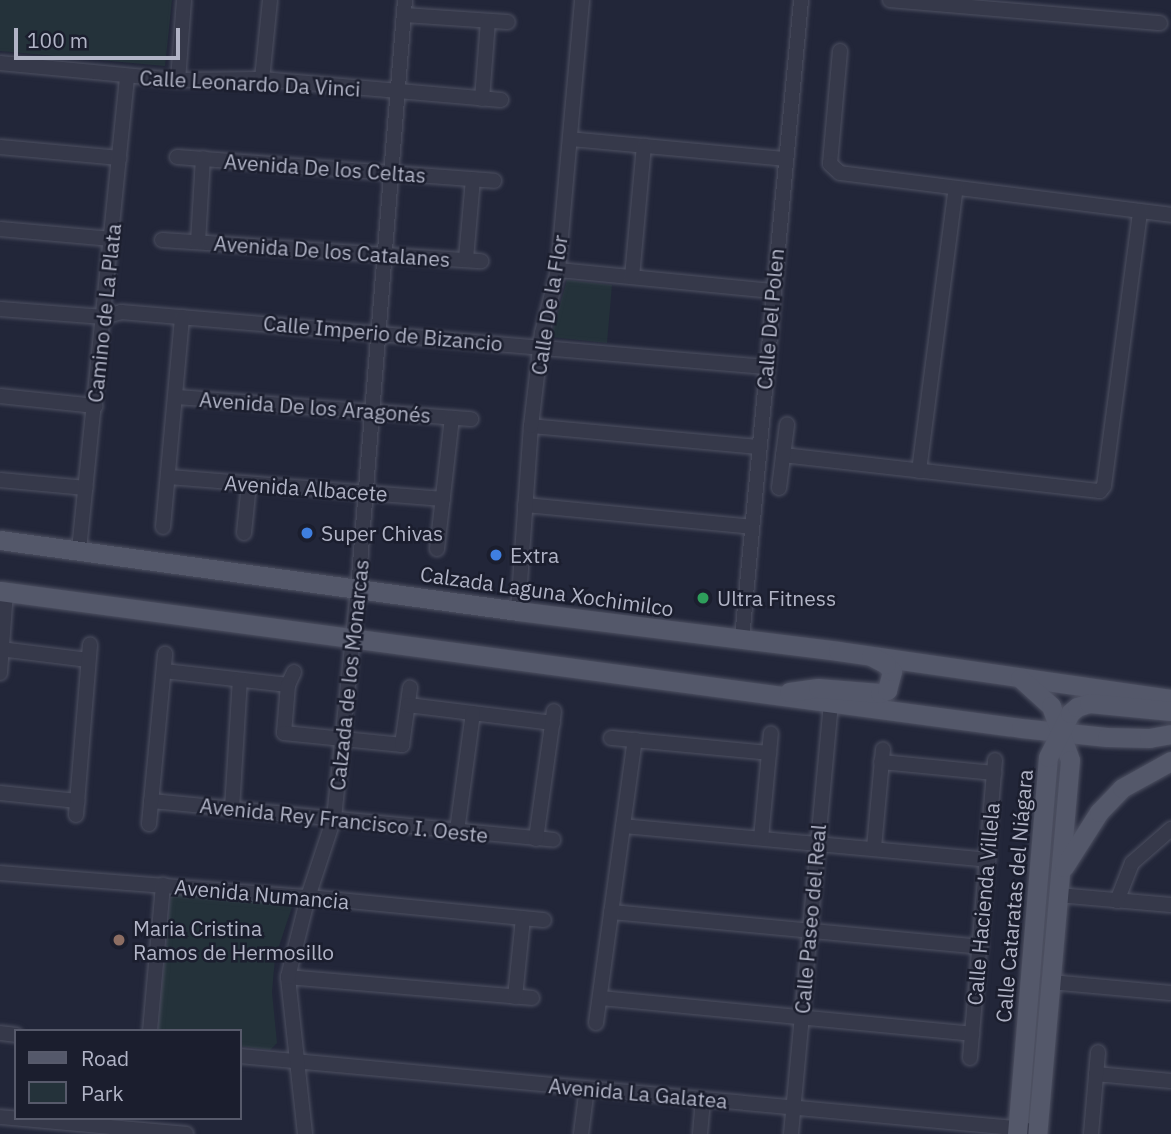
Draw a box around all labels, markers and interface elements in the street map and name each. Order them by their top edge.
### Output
scale bar [18,14,184,58]
text: 100 m [27,26,88,54]
street label: Calle Leonardo Da Vinci [139,65,361,101]
street label: Avenida De los Celtas [223,148,427,188]
street label: Camino de La Plata [82,222,126,404]
street label: Avenida De los Catalanes [213,230,451,272]
street label: Calle De la Flor [525,233,573,377]
street label: Calle Del Polen [751,247,789,391]
street label: Calle Imperio de Bizancio [262,310,504,356]
street label: Avenida De los Aragonés [198,386,432,428]
street label: Avenida Albacete [224,470,388,506]
place label: Super Chivas [321,520,443,546]
marker: Super Chivas [299,525,315,541]
place label: Extra [510,542,559,568]
marker: Extra [488,547,504,563]
street label: Calzada de los Monarcas [324,558,374,792]
street label: Calzada Laguna Xochimilco [419,561,675,621]
place label: Ultra Fitness [717,585,836,611]
marker: Ultra Fitness [695,590,711,606]
street label: Calle Cataratas del Niágara [990,768,1038,1024]
street label: Avenida Rey Francisco I. Oeste [199,792,489,848]
street label: Calle Hacienda Villela [962,802,1004,1006]
street label: Calle Paseo del Real [789,823,831,1015]
street label: Avenida Numancia [173,874,351,914]
place label: Maria Cristina Ramos de Hermosillo [133,915,334,965]
marker: Maria Cristina Ramos de Hermosillo [111,932,127,948]
legend [14,1029,242,1120]
text: Road [81,1044,129,1072]
street label: Avenida La Galatea [547,1073,729,1113]
text: Park [81,1079,124,1107]

